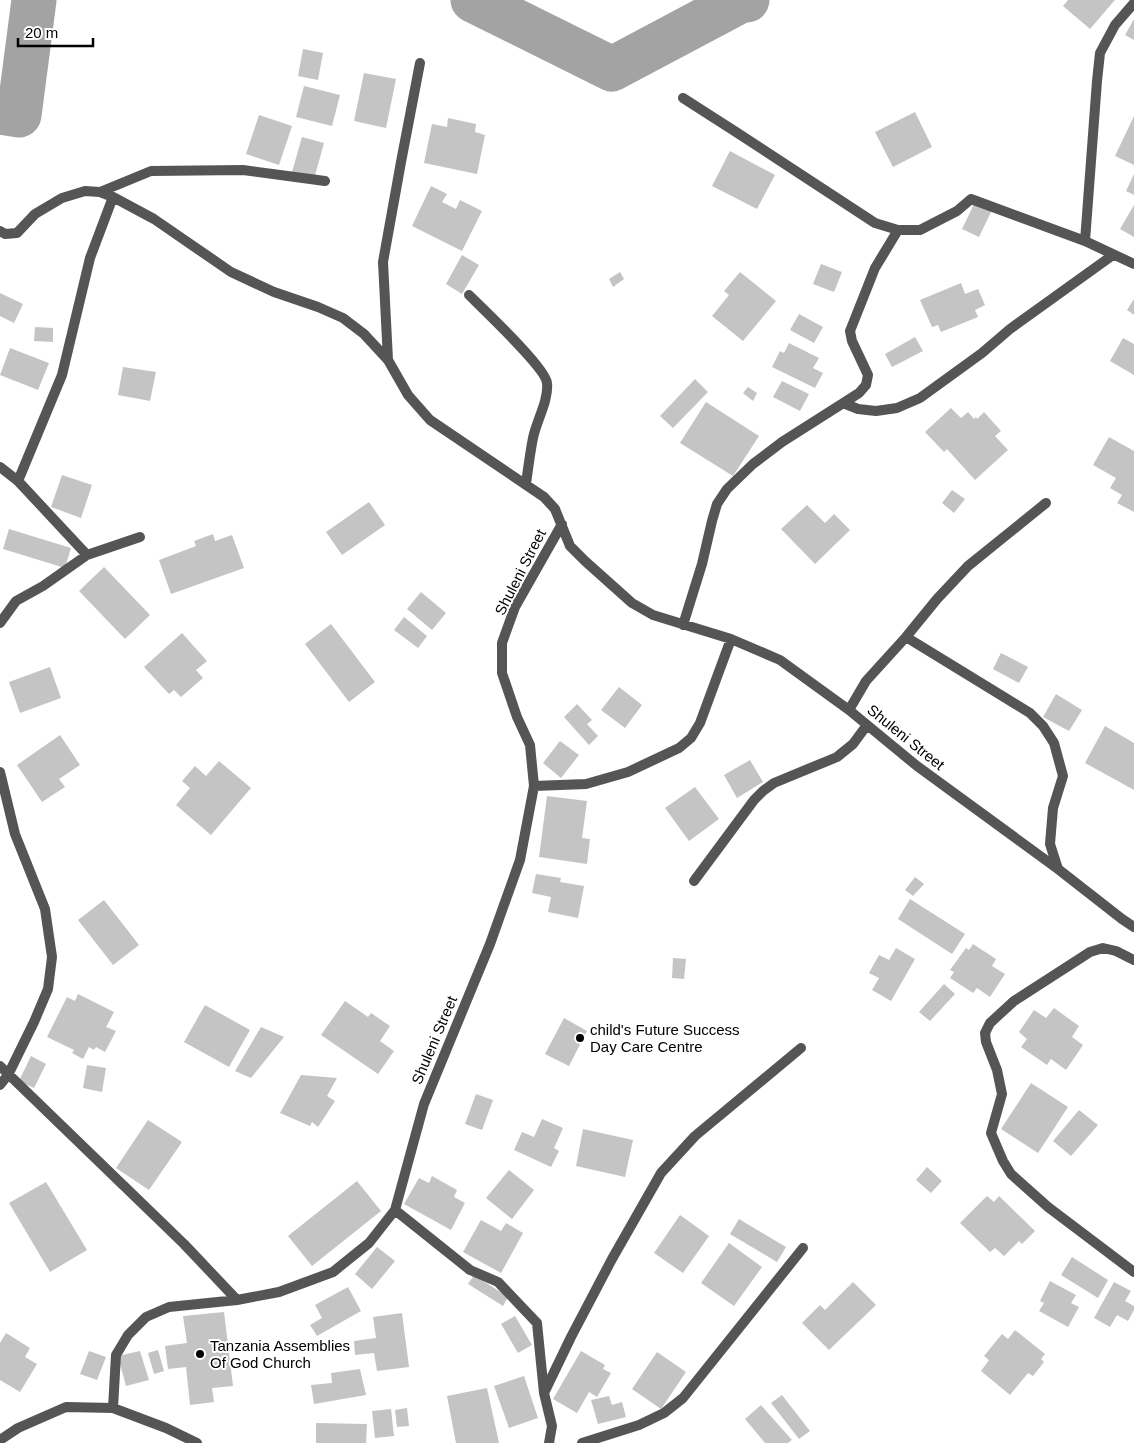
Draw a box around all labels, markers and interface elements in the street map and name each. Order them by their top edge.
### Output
scale bar [18,15,92,47]
text: 20 m [25,24,58,41]
street label: Shuleni Street [491,525,549,618]
street label: Shuleni Street [864,701,949,774]
street label: Shuleni Street [408,993,461,1087]
place label: child's Future Success Day Care Centre [590,1021,740,1055]
marker: child's Future Success Day Care Centre [574,1032,586,1044]
place label: Tanzania Assemblies Of God Church [210,1337,350,1371]
marker: Tanzania Assemblies Of God Church [194,1348,206,1360]

